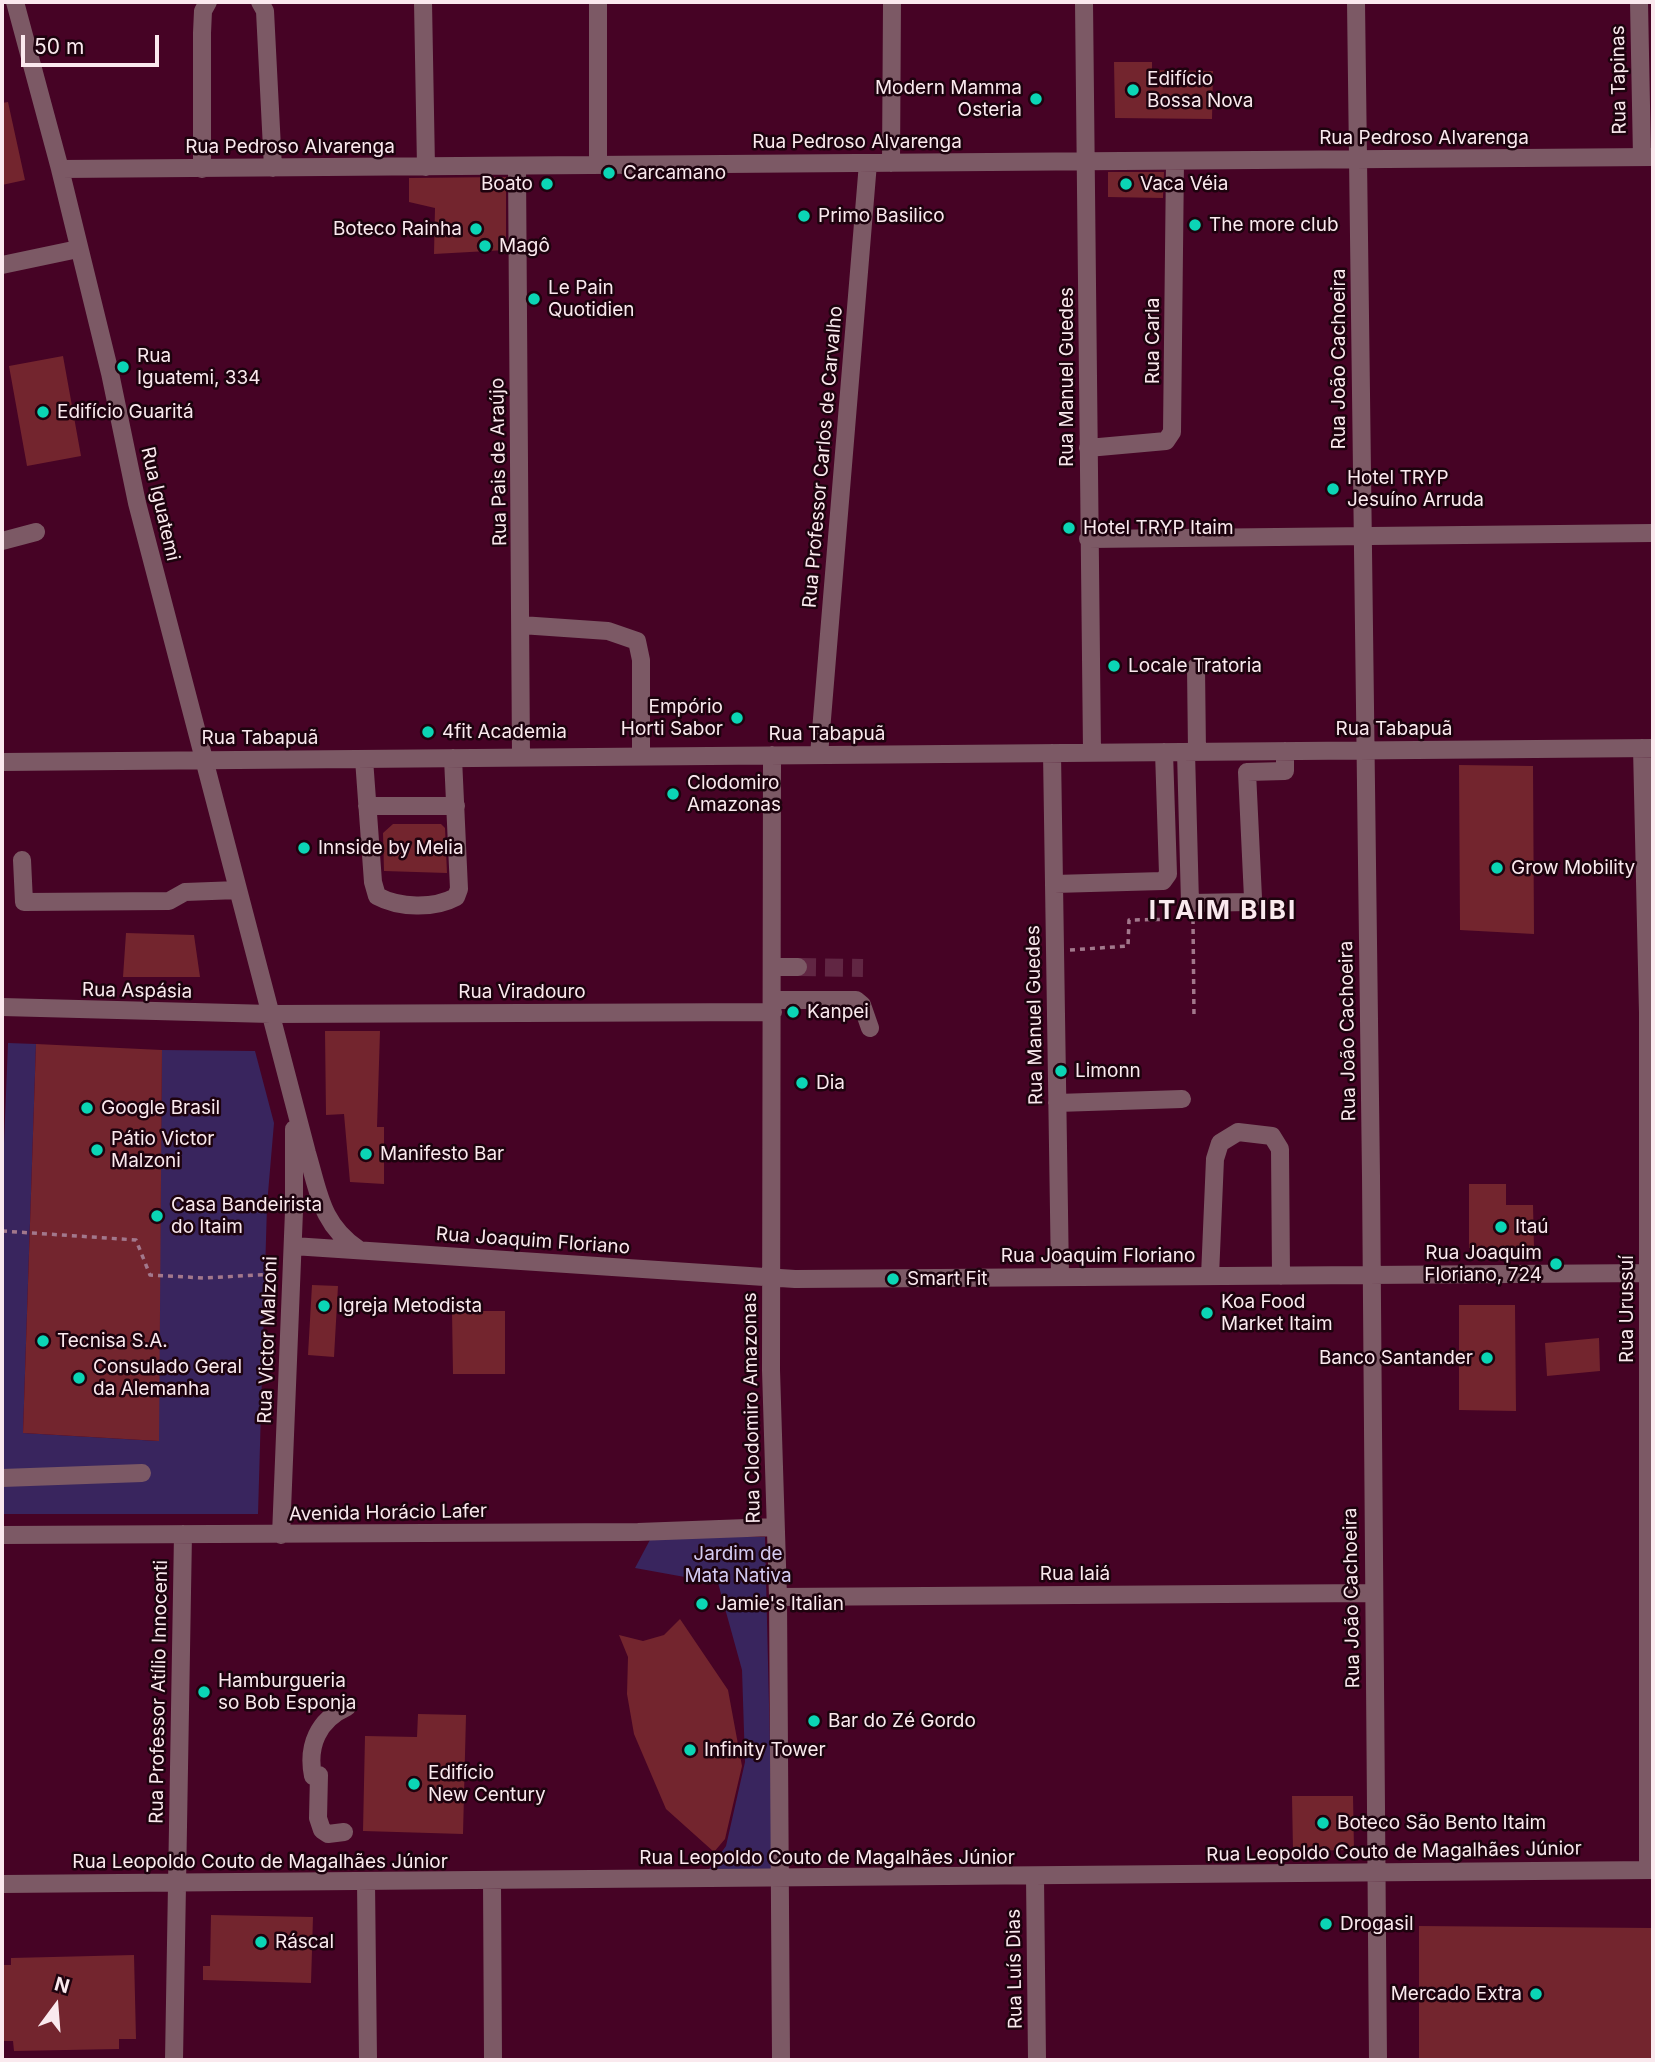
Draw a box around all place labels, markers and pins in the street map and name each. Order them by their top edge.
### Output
place label: Edifício Bossa Nova [1147,68,1253,112]
place label: Modern Mamma Osteria [875,77,1022,121]
marker: Edifício Bossa Nova [1125,82,1141,98]
marker: Modern Mamma Osteria [1028,91,1044,107]
place label: Carcamano [623,162,726,184]
marker: Carcamano [601,165,617,181]
place label: Boato [481,173,533,195]
place label: Vaca Véia [1140,173,1228,195]
marker: Boato [539,176,555,192]
marker: Vaca Véia [1118,176,1134,192]
place label: Primo Basilico [818,205,945,227]
marker: Primo Basilico [796,208,812,224]
place label: The more club [1209,214,1339,236]
marker: The more club [1187,217,1203,233]
place label: Boteco Rainha [333,218,462,240]
marker: Boteco Rainha [468,221,484,237]
place label: Magô [499,235,550,257]
marker: Magô [477,238,493,254]
place label: Le Pain Quotidien [548,277,635,321]
marker: Le Pain Quotidien [526,291,542,307]
place label: Rua Iguatemi, 334 [137,345,261,389]
marker: Rua Iguatemi, 334 [115,359,131,375]
place label: Edifício Guaritá [57,401,194,423]
marker: Edifício Guaritá [35,404,51,420]
place label: Hotel TRYP Jesuíno Arruda [1347,467,1484,511]
marker: Hotel TRYP Jesuíno Arruda [1325,481,1341,497]
place label: Hotel TRYP Itaim [1083,517,1234,539]
marker: Hotel TRYP Itaim [1061,520,1077,536]
place label: Locale Tratoria [1128,655,1262,677]
marker: Locale Tratoria [1106,658,1122,674]
place label: Empório Horti Sabor [621,696,723,740]
marker: Empório Horti Sabor [729,710,745,726]
place label: 4fit Academia [442,721,567,743]
marker: 4fit Academia [420,724,436,740]
place label: Clodomiro Amazonas [687,772,781,816]
marker: Clodomiro Amazonas [665,786,681,802]
place label: Innside by Melia [318,837,464,859]
marker: Innside by Melia [296,840,312,856]
place label: Grow Mobility [1511,857,1635,879]
marker: Grow Mobility [1489,860,1505,876]
place label: Kanpei [807,1001,869,1023]
marker: Kanpei [785,1004,801,1020]
place label: Limonn [1075,1060,1141,1082]
marker: Limonn [1053,1063,1069,1079]
place label: Dia [816,1072,845,1094]
marker: Dia [794,1075,810,1091]
place label: Google Brasil [101,1097,220,1119]
marker: Google Brasil [79,1100,95,1116]
place label: Pátio Victor Malzoni [111,1128,214,1172]
marker: Pátio Victor Malzoni [89,1142,105,1158]
place label: Manifesto Bar [380,1143,504,1165]
marker: Manifesto Bar [358,1146,374,1162]
place label: Casa Bandeirista do Itaim [171,1194,322,1238]
marker: Casa Bandeirista do Itaim [149,1208,165,1224]
place label: Itaú [1515,1216,1549,1238]
marker: Itaú [1493,1219,1509,1235]
place label: Rua Joaquim Floriano, 724 [1424,1242,1542,1286]
marker: Rua Joaquim Floriano, 724 [1548,1256,1564,1272]
place label: Smart Fit [907,1268,988,1290]
marker: Smart Fit [885,1271,901,1287]
place label: Koa Food Market Itaim [1221,1291,1333,1335]
place label: Igreja Metodista [338,1295,482,1317]
marker: Igreja Metodista [316,1298,332,1314]
marker: Koa Food Market Itaim [1199,1305,1215,1321]
place label: Tecnisa S.A. [57,1330,168,1352]
marker: Tecnisa S.A. [35,1333,51,1349]
place label: Banco Santander [1319,1347,1473,1369]
marker: Banco Santander [1479,1350,1495,1366]
place label: Consulado Geral da Alemanha [93,1356,242,1400]
marker: Consulado Geral da Alemanha [71,1370,87,1386]
place label: Jamie's Italian [716,1593,844,1615]
marker: Jamie's Italian [694,1596,710,1612]
place label: Hamburgueria so Bob Esponja [218,1670,357,1714]
marker: Hamburgueria so Bob Esponja [196,1684,212,1700]
place label: Bar do Zé Gordo [828,1710,976,1732]
marker: Bar do Zé Gordo [806,1713,822,1729]
place label: Infinity Tower [704,1739,826,1761]
marker: Infinity Tower [682,1742,698,1758]
place label: Edifício New Century [428,1762,546,1806]
marker: Edifício New Century [406,1776,422,1792]
place label: Boteco São Bento Itaim [1337,1812,1546,1834]
marker: Boteco São Bento Itaim [1315,1815,1331,1831]
place label: Drogasil [1340,1913,1413,1935]
marker: Drogasil [1318,1916,1334,1932]
place label: Ráscal [275,1931,334,1953]
marker: Ráscal [253,1934,269,1950]
place label: Mercado Extra [1391,1983,1522,2005]
marker: Mercado Extra [1528,1986,1544,2002]

